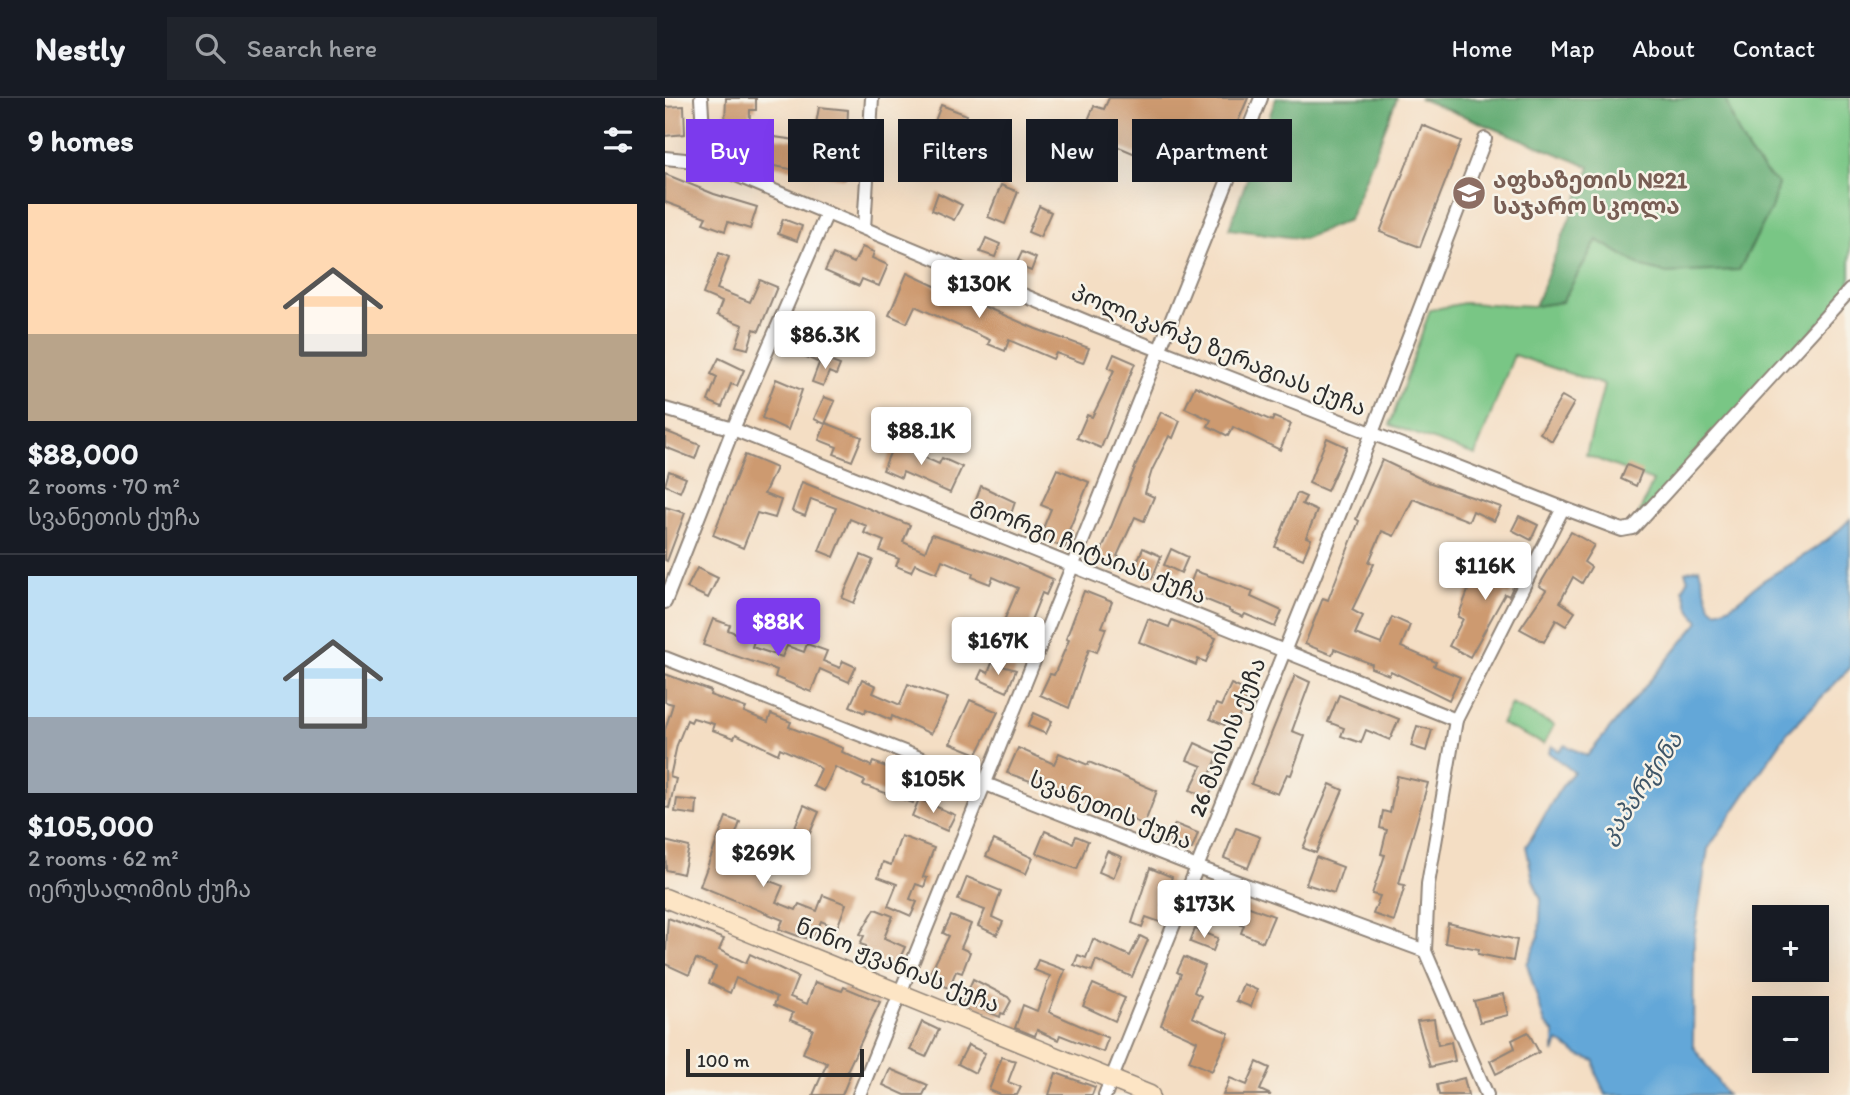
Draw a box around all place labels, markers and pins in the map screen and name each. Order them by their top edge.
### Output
place label: აფხაზეთის №21 საჯარო სკოლა [1493,166,1688,220]
school or university icon: აფხაზეთის №21 საჯარო სკოლა [1450,174,1488,212]
pin: $130K [930,260,1028,320]
pin: $86.3K [768,312,882,371]
pin: $88.1K [864,408,978,467]
pin: $116K [1436,542,1534,602]
pin: $88K [737,598,819,658]
pin: $167K [949,618,1047,677]
pin: $105K [884,756,982,815]
pin: $269K [714,830,812,889]
pin: $173K [1155,880,1253,940]

